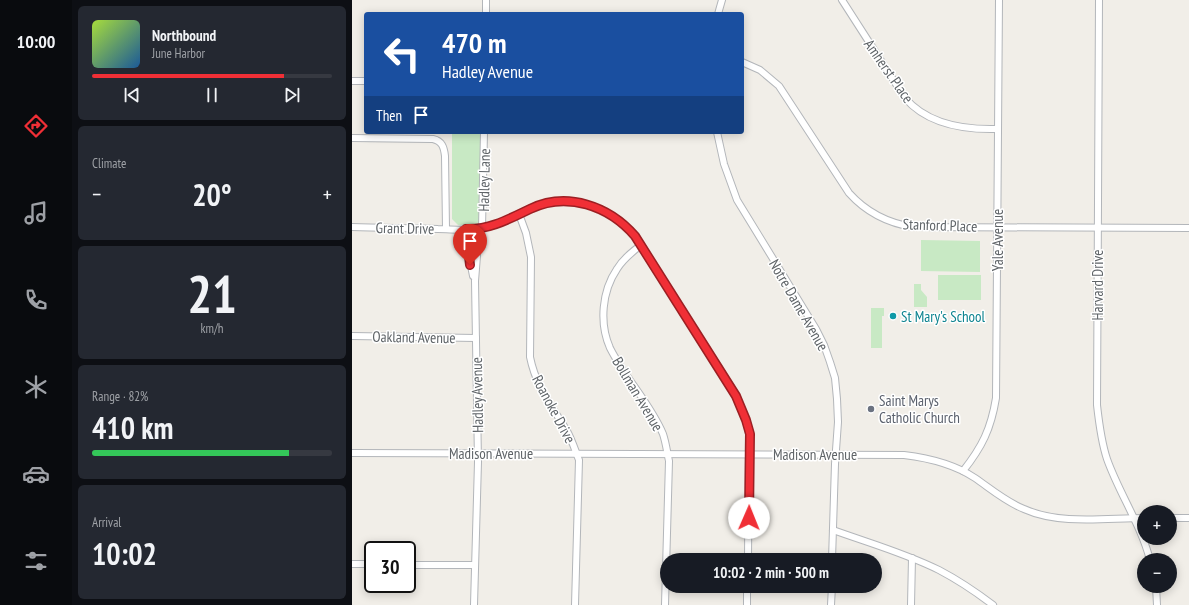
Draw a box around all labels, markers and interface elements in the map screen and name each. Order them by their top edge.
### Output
text: 470 m [442,24,506,61]
text: Northbound [152,26,216,45]
icon: left [376,28,428,80]
text: 10:00 [17,30,55,53]
street label: Amherst Place [860,35,918,107]
text: June Harbor [152,45,205,62]
text: Hadley Avenue [442,60,533,83]
icon: previous [121,84,143,106]
icon: pause [201,84,223,106]
icon: next [281,84,303,106]
icon: arrive [410,104,432,126]
text: Then [376,106,402,125]
icon: directions [22,112,50,140]
street label: Hadley Lane [474,148,494,212]
text: Climate [92,155,126,172]
text: 20° [192,175,232,214]
text: − [92,180,101,208]
text: + [323,180,332,208]
icon: music [22,199,50,227]
street label: Yale Avenue [988,209,1007,271]
street label: Stanford Place [902,214,978,236]
street label: Grant Drive [376,218,434,238]
pin [453,224,487,265]
icon: arrive [459,230,481,252]
street label: Harvard Drive [1088,249,1107,321]
street label: Notre Dame Avenue [765,256,833,354]
text: 21 [187,260,237,327]
icon: phone [22,286,50,314]
place label: St Mary's School [901,307,986,326]
marker: St Mary's School [888,311,898,321]
text: km/h [200,320,224,337]
street label: Oakland Avenue [372,327,456,347]
street label: Bollman Avenue [608,353,668,435]
street label: Hadley Avenue [467,357,487,433]
street label: Roanoke Drive [528,372,580,446]
icon: climate [22,373,50,401]
text: Range · 82% [92,388,148,405]
place label: Saint Marys Catholic Church [879,391,960,427]
marker: Saint Marys Catholic Church [866,404,876,414]
text: 410 km [92,408,173,447]
street label: Madison Avenue [449,444,533,463]
street label: Madison Avenue [773,445,857,464]
icon: car [22,460,50,488]
position arrow [728,497,770,539]
map controls [1137,505,1177,593]
button: + [1137,505,1177,545]
text: Arrival [92,514,121,531]
text: 10:02 [92,534,157,573]
speed limit sign: 30 [364,541,416,593]
icon: filters [22,547,50,575]
button: − [1137,553,1177,593]
text: 10:02 · 2 min · 500 m [713,563,829,582]

